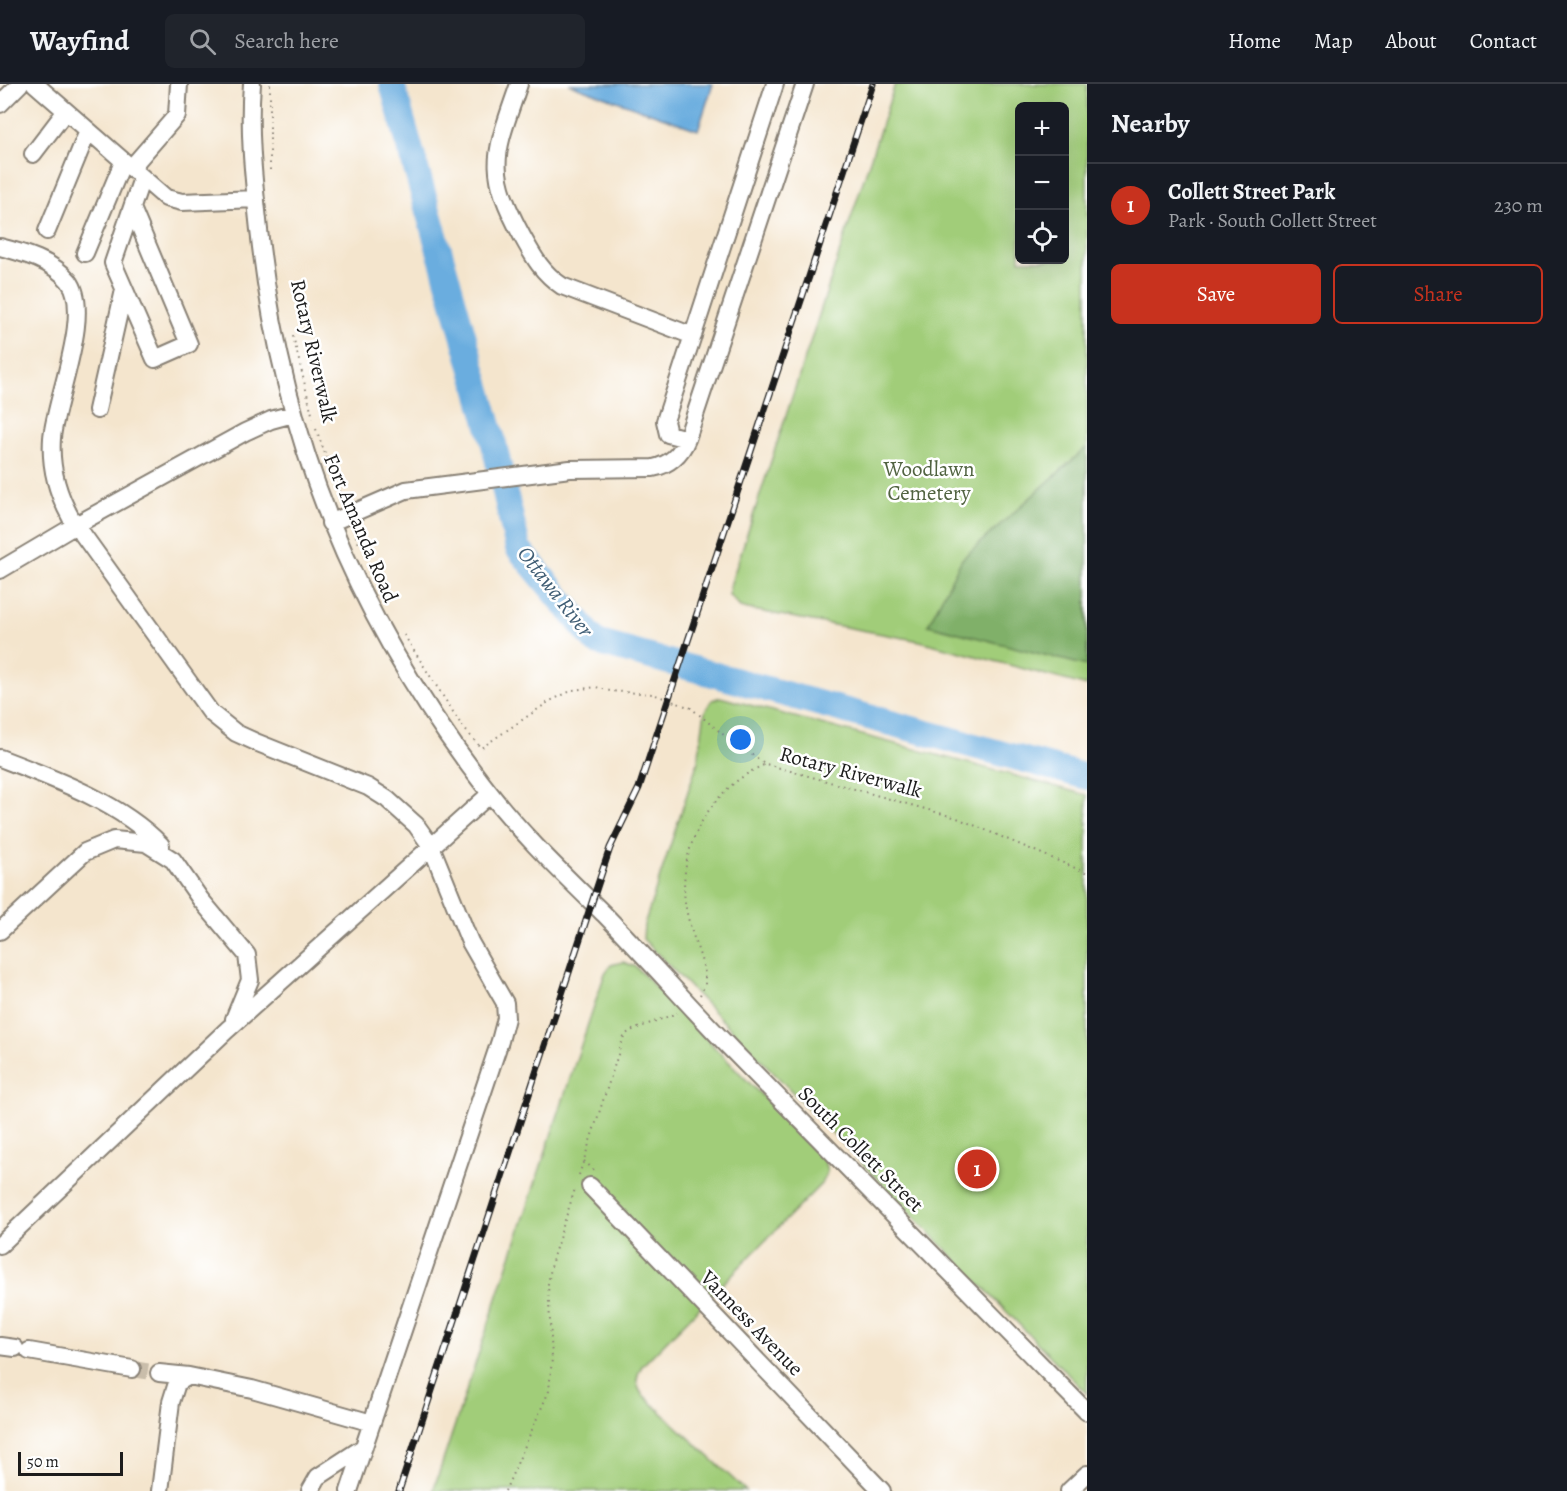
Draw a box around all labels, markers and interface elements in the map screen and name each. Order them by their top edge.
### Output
search box [165,14,585,68]
text: Wayfind [30,22,129,60]
icon: search [186,25,219,58]
text: Search here [234,26,339,56]
text: Home [1228,27,1281,55]
text: Map [1314,27,1352,55]
text: About [1385,27,1437,55]
text: Contact [1470,27,1537,55]
map controls [1015,102,1069,264]
button: + [1015,102,1069,156]
text: Nearby [1111,106,1190,141]
button: − [1015,156,1069,210]
text: Collett Street Park [1168,177,1335,207]
text: 1 [1127,192,1134,219]
text: 230 m [1494,192,1543,219]
text: Park · South Collett Street [1168,207,1377,234]
button: locate [1015,210,1069,264]
button: Save [1111,264,1321,324]
button: Share [1333,264,1543,324]
street label: Rotary Riverwalk [284,277,344,426]
street label: Fort Amanda Road [317,449,405,607]
park label: Woodlawn Cemetery [882,455,975,507]
water label: Ottawa River [510,540,601,644]
your location [726,725,755,754]
street label: Rotary Riverwalk [777,740,926,805]
street label: South Collett Street [792,1080,930,1218]
pin: 1 [958,1146,996,1192]
street label: Vanness Avenue [694,1263,810,1382]
scale bar [18,1449,123,1476]
text: 50 m [27,1451,59,1473]

